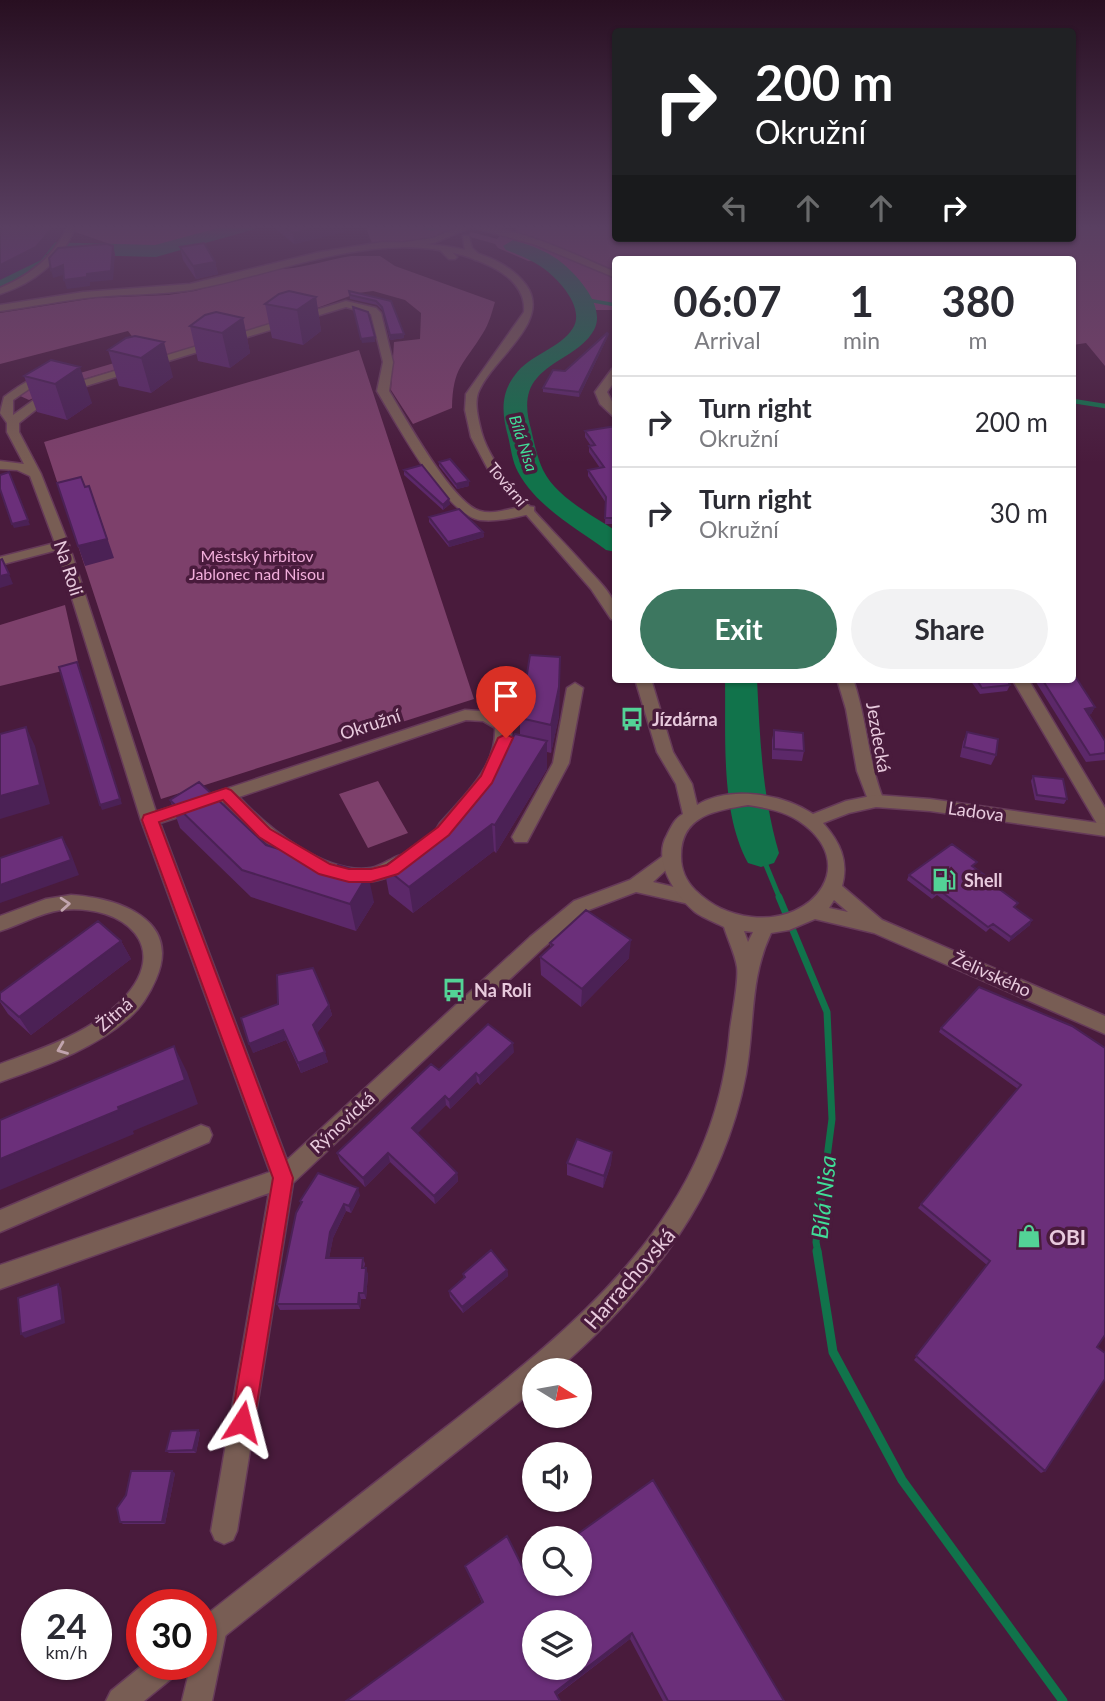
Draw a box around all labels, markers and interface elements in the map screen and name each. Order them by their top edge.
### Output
text: 200 m [755,53,893,111]
icon: right [640,56,731,147]
text: Okružní [755,112,866,151]
icon: left [716,189,754,227]
icon: ahead [789,189,827,227]
icon: ahead [862,189,900,227]
icon: right [935,189,973,227]
text: 06:07 [673,276,782,326]
text: 1 [849,276,874,326]
text: 380 [942,276,1015,326]
text: Arrival [694,326,761,354]
text: min [843,326,880,354]
text: m [969,326,988,354]
text: Turn right [699,392,812,424]
icon: right [640,403,678,441]
text: 200 m [975,406,1048,438]
water label: Bílá Nisa [506,412,542,474]
text: Okružní [699,424,779,452]
street label: Tovární [484,458,532,511]
text: Turn right [699,483,812,515]
icon: right [640,494,678,532]
text: 30 m [990,497,1048,529]
text: Okružní [699,515,779,543]
street label: Na Roli [50,538,88,598]
park label: Městský hřbitov Jablonec nad Nisou [189,546,325,583]
button: Exit [640,589,837,669]
button: Share [851,589,1048,669]
pin [476,666,536,738]
icon: arrive [487,677,525,715]
street label: Jezdecká [862,700,896,774]
street label: Okružní [337,704,404,744]
bus stop icon: Jízdárna [618,705,646,733]
place label: Jízdárna [652,708,718,730]
street label: Ladova [947,796,1005,826]
fuel station icon: Shell [930,866,958,894]
place label: Shell [964,869,1002,891]
one-way arrow [60,897,71,912]
street label: Želivského [949,947,1035,1001]
bus stop icon: Na Roli [440,976,468,1004]
place label: Na Roli [474,979,532,1001]
street label: Žitná [91,992,137,1036]
one-way arrow [57,1040,69,1054]
street label: Rýnovická [305,1086,379,1158]
water label: Bílá Nisa [805,1154,841,1240]
street label: Harrachovská [578,1222,680,1334]
shop icon: OBI [1015,1222,1043,1250]
place label: OBI [1049,1224,1086,1249]
north arrow [522,1358,592,1428]
map controls [522,1358,592,1680]
position arrow [205,1385,279,1459]
button: sound [522,1442,592,1512]
button: search [522,1526,592,1596]
speed limit sign: 30 [126,1589,217,1680]
text: 24 [46,1604,87,1646]
button: layers [522,1610,592,1680]
text: km/h [45,1641,88,1663]

